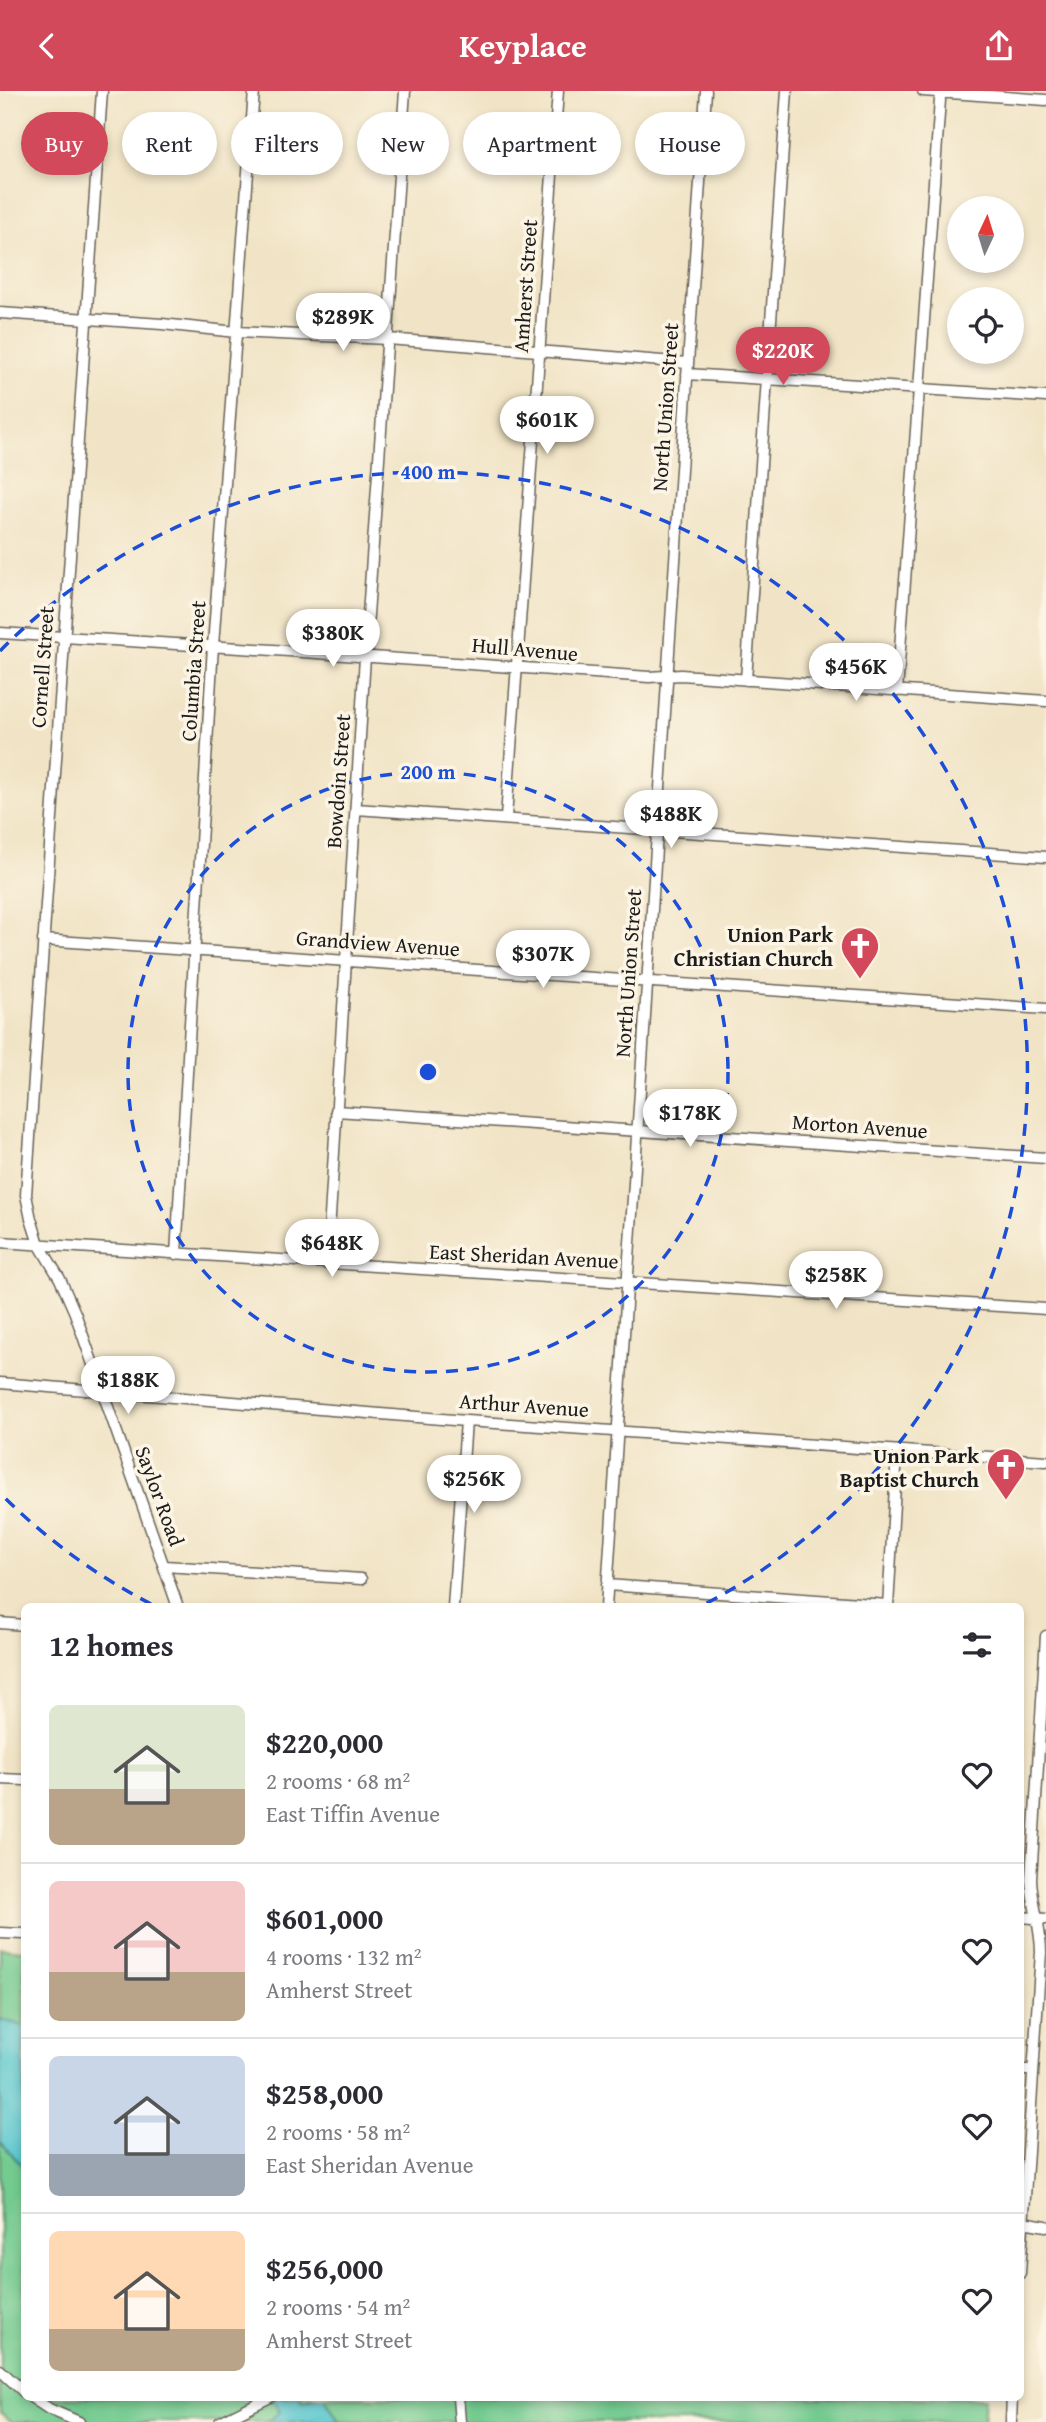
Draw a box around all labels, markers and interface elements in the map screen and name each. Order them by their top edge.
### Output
text: Keyplace [459,22,587,69]
icon: back [28,27,66,65]
icon: share [980,27,1018,65]
chip: Buy [21,112,108,175]
chip: Rent [122,112,217,175]
chip: Filters [231,112,343,175]
chip: New [357,112,449,175]
chip: Apartment [463,112,621,175]
chip: House [635,112,745,175]
north arrow [947,196,1024,273]
map controls [947,196,1024,364]
street label: Amherst Street [505,218,545,354]
button: locate [947,287,1024,364]
pin: $289K [294,293,392,353]
text: $289K [312,299,374,332]
street label: North Union Street [644,321,686,492]
pin: $220K [734,327,832,387]
text: $220K [752,333,814,366]
pin: $601K [498,397,596,456]
text: $601K [516,402,578,435]
text: 400 m [400,456,456,487]
street label: Columbia Street [173,599,213,742]
street label: Cornell Street [22,605,62,729]
pin: $380K [284,609,382,669]
text: $380K [302,615,364,648]
street label: Hull Avenue [471,629,579,669]
pin: $456K [807,643,905,703]
text: $456K [825,649,887,682]
street label: Bowdoin Street [318,712,358,849]
text: 200 m [400,756,456,787]
pin: $488K [622,791,720,850]
text: $488K [640,796,702,829]
street label: North Union Street [607,887,649,1058]
place label: Union Park Christian Church [674,919,834,974]
street label: Grandview Avenue [295,922,461,964]
church icon: Union Park Christian Church [839,925,881,980]
pin: $307K [494,930,592,990]
text: $307K [512,936,574,969]
centre of rings [416,1060,440,1084]
pin: $178K [641,1089,739,1149]
text: $178K [659,1095,721,1128]
street label: Morton Avenue [791,1106,929,1146]
pin: $648K [283,1219,381,1279]
text: $648K [301,1225,363,1258]
street label: East Sheridan Avenue [429,1236,620,1276]
pin: $258K [787,1251,885,1311]
text: $258K [805,1257,867,1290]
pin: $188K [79,1357,177,1416]
text: $188K [97,1362,159,1395]
street label: Arthur Avenue [458,1385,590,1425]
place label: Union Park Baptist Church [840,1440,980,1495]
street label: Saylor Road [128,1442,193,1551]
church icon: Union Park Baptist Church [985,1446,1027,1501]
pin: $256K [425,1455,523,1515]
text: $256K [443,1461,505,1494]
text: 12 homes [49,1623,174,1667]
icon: filters [958,1626,996,1664]
text: $220,000 [266,1720,383,1764]
icon: home [105,1733,189,1817]
icon: heart [958,1756,996,1794]
text: 2 rooms · 68 m² [266,1764,410,1797]
text: East Tiffin Avenue [266,1797,440,1830]
text: $601,000 [266,1896,383,1940]
icon: home [105,1909,189,1993]
icon: heart [958,1932,996,1970]
text: 4 rooms · 132 m² [266,1940,421,1973]
text: Amherst Street [266,1973,412,2006]
text: $258,000 [266,2071,383,2115]
icon: home [105,2084,189,2168]
icon: heart [958,2107,996,2145]
text: 2 rooms · 58 m² [266,2115,410,2148]
text: East Sheridan Avenue [266,2148,474,2181]
text: $256,000 [266,2246,383,2290]
icon: home [105,2259,189,2343]
icon: heart [958,2282,996,2320]
text: 2 rooms · 54 m² [266,2290,410,2323]
text: Amherst Street [266,2323,412,2356]

